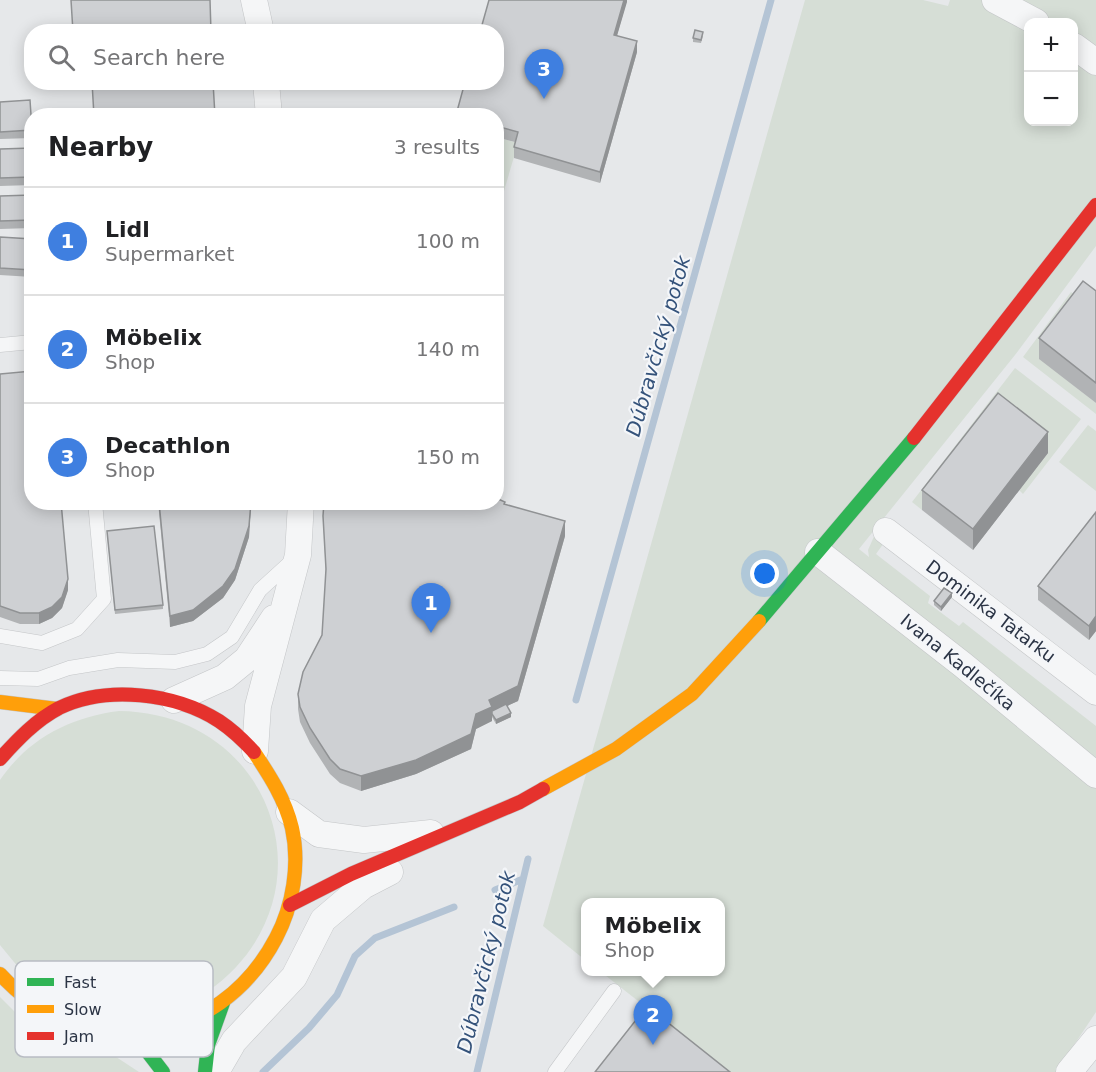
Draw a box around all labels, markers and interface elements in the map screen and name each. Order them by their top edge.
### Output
map controls [1024,18,1078,126]
button: + [1024,18,1078,72]
search box [24,24,504,90]
icon: search [45,41,78,74]
text: Search here [93,45,225,70]
pin: 3 [524,50,564,99]
button: − [1024,72,1078,126]
text: Nearby [48,132,153,162]
text: 3 results [394,135,480,159]
text: Lidl [105,217,150,242]
text: 1 [61,229,74,253]
text: 100 m [416,229,480,253]
text: Supermarket [105,242,234,266]
water label: Dúbravčický potok [621,251,696,439]
text: Möbelix [105,325,202,350]
text: 2 [61,337,74,361]
text: 140 m [416,337,480,361]
text: Shop [105,350,155,374]
text: Decathlon [105,433,231,458]
text: 3 [61,445,74,469]
text: 150 m [416,445,480,469]
text: Shop [105,458,155,482]
street label: Dominika Tatarku [922,556,1060,666]
your location [750,559,779,588]
pin: 1 [412,584,450,633]
street label: Ivana Kadlečíka [897,609,1019,715]
water label: Dúbravčický potok [452,867,521,1056]
popup [581,898,725,976]
text: Möbelix [605,913,701,938]
text: Shop [605,938,655,962]
legend [15,961,213,1057]
text: Fast [64,973,96,992]
pin: 2 [634,996,672,1045]
text: Slow [64,1000,101,1019]
text: Jam [63,1027,94,1046]

